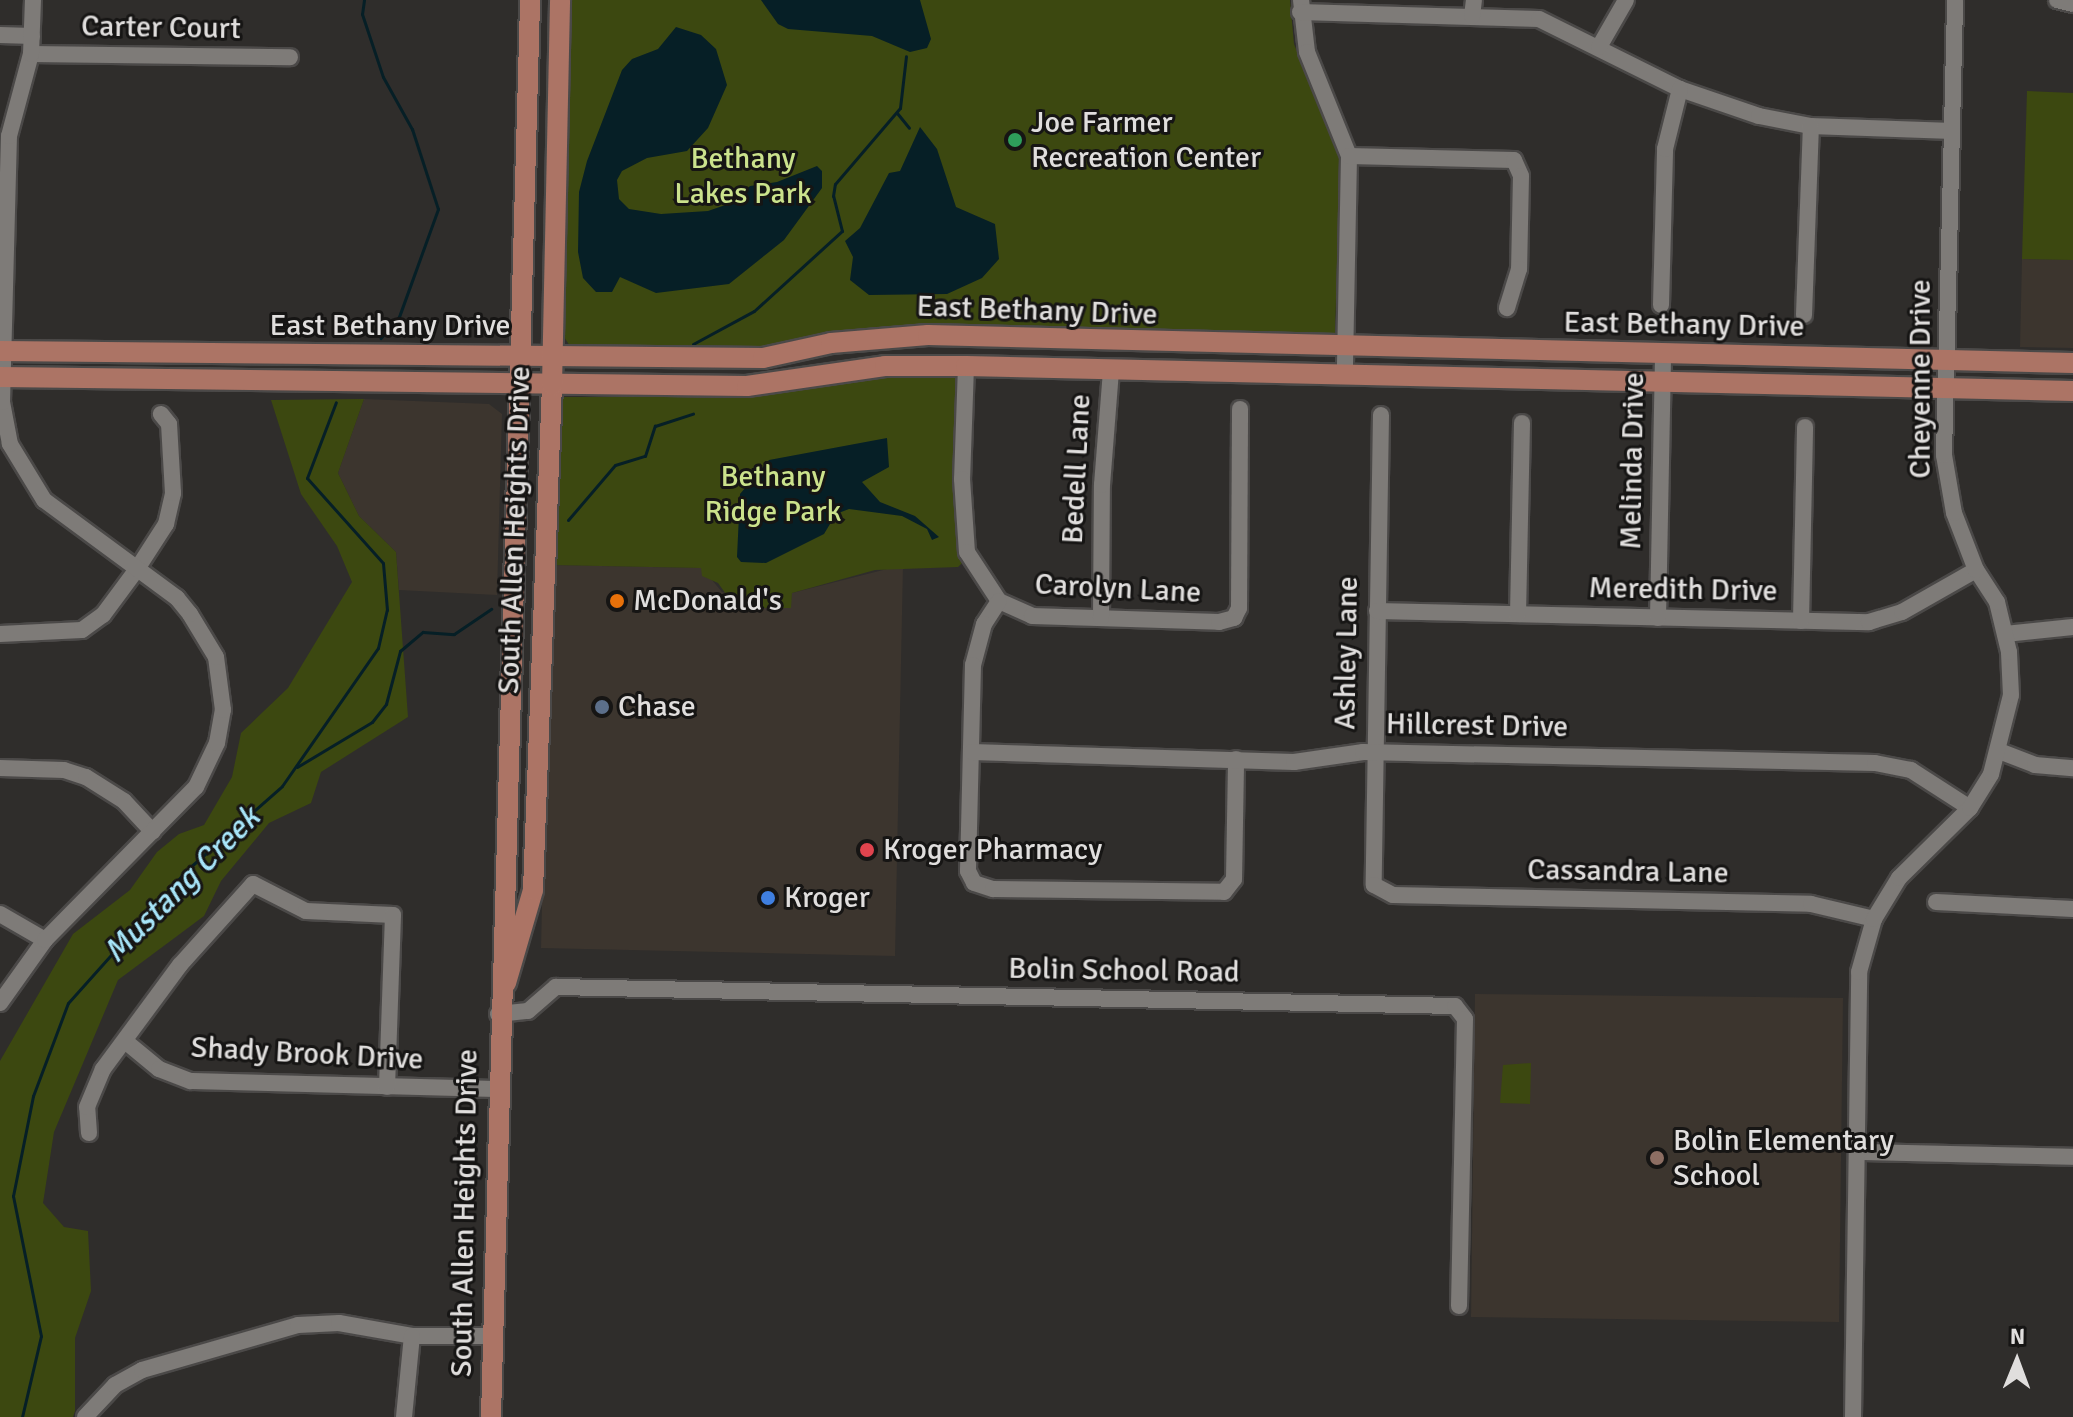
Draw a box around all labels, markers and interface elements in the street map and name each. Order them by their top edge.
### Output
street label: Carter Court [81,9,241,47]
place label: Joe Farmer Recreation Center [1031,105,1261,176]
marker: Joe Farmer Recreation Center [1006,131,1024,149]
park label: Bethany Lakes Park [674,141,812,212]
street label: Cheyenne Drive [1903,279,1939,479]
street label: East Bethany Drive [916,289,1158,333]
street label: East Bethany Drive [1563,305,1805,345]
street label: East Bethany Drive [270,308,510,344]
street label: South Allen Heights Drive [491,365,539,695]
street label: Melinda Drive [1613,372,1653,550]
street label: Bedell Lane [1055,393,1099,545]
park label: Bethany Ridge Park [704,459,842,530]
street label: Carolyn Lane [1034,567,1202,611]
street label: Meredith Drive [1588,570,1778,610]
street label: Ashley Lane [1328,576,1366,730]
place label: McDonald's [633,583,782,619]
marker: McDonald's [608,592,626,610]
place label: Chase [618,689,696,725]
marker: Chase [593,698,611,716]
street label: Hillcrest Drive [1386,706,1568,746]
water label: Mustang Creek [96,799,268,971]
place label: Kroger Pharmacy [883,832,1102,868]
marker: Kroger Pharmacy [858,841,876,859]
street label: Cassandra Lane [1527,852,1729,892]
place label: Kroger [784,880,870,916]
marker: Kroger [759,889,777,907]
street label: Bolin School Road [1008,951,1240,991]
street label: Shady Brook Drive [190,1030,424,1078]
street label: South Allen Heights Drive [444,1049,486,1377]
place label: Bolin Elementary School [1673,1123,1894,1194]
marker: Bolin Elementary School [1648,1149,1666,1167]
north arrow [1977,1321,2057,1401]
text: N [2010,1323,2025,1350]

